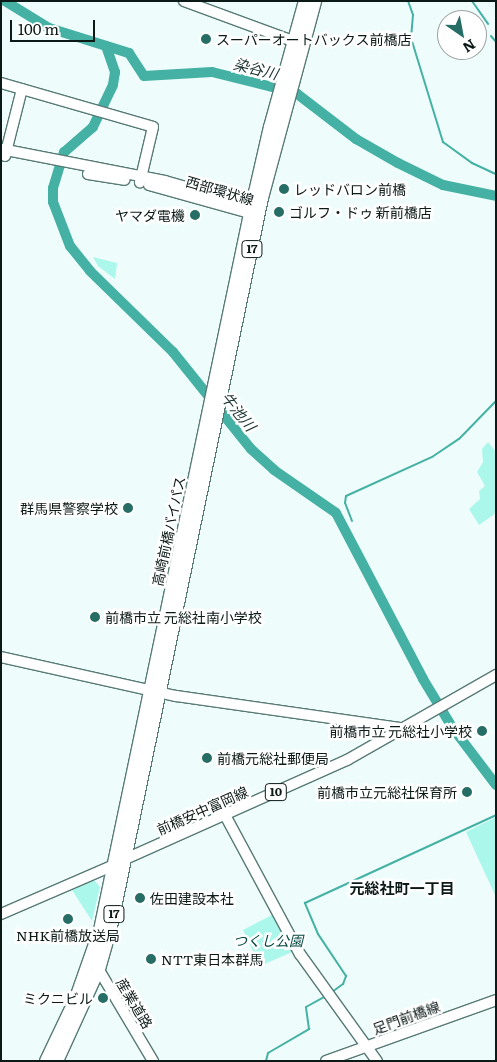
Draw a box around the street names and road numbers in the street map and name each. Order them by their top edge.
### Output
street label: 西部環状線 [184,172,256,208]
road number: 17 [241,240,263,258]
street label: 高崎前橋バイパス [148,474,188,588]
street label: 前橋安中富岡線 [154,782,250,838]
road number: 10 [265,782,287,802]
road number: 17 [103,904,125,924]
street label: 産業道路 [113,975,157,1031]
street label: 足門前橋線 [370,997,442,1037]

